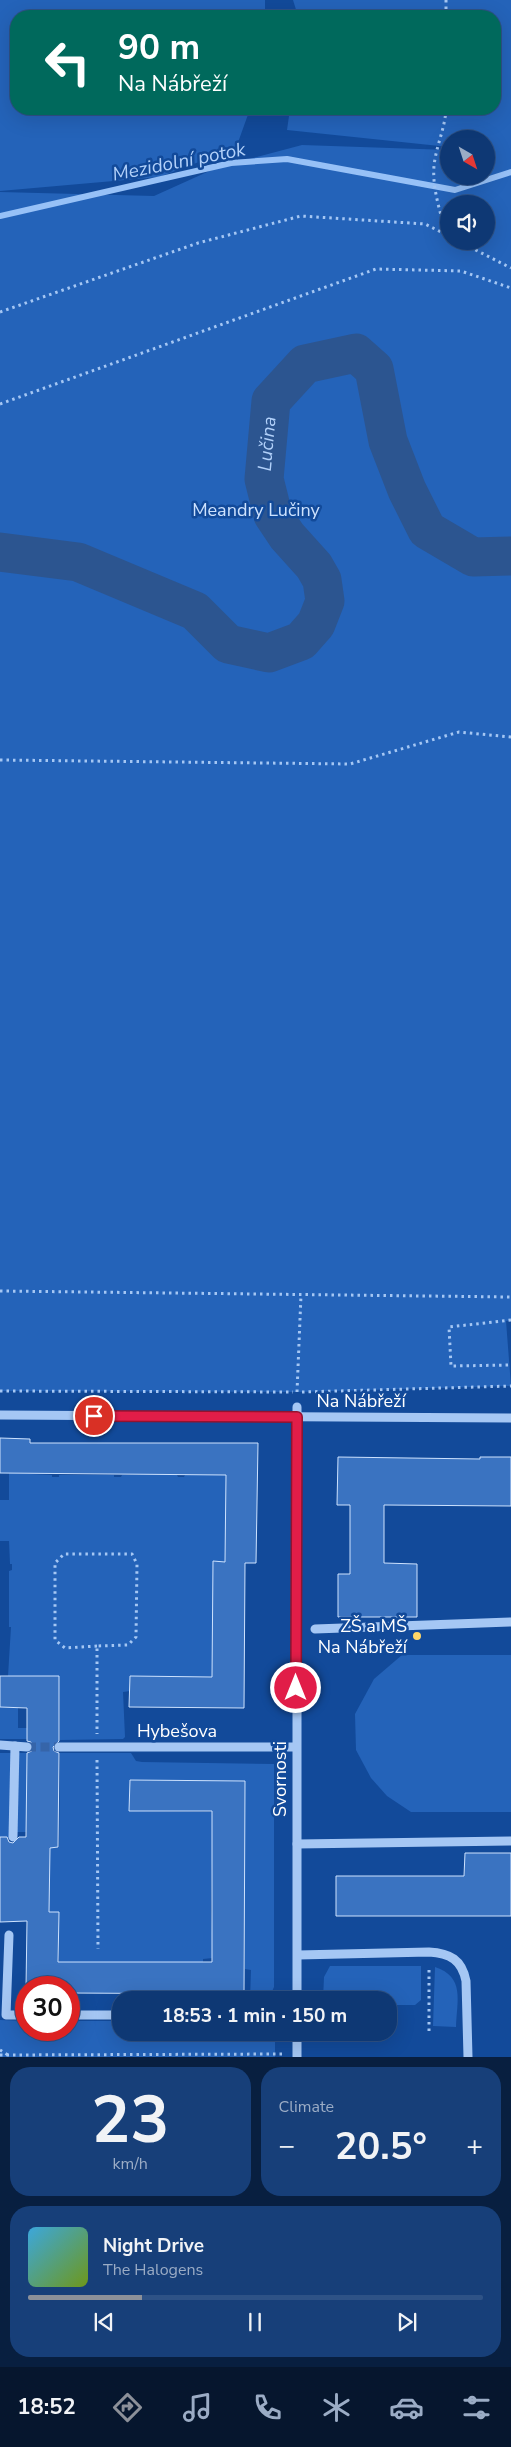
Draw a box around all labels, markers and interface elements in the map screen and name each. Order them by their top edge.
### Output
text: 90 m [118,24,200,71]
icon: left [35,30,100,95]
text: Na Nábřeží [118,69,227,99]
north arrow [440,130,495,185]
map controls [440,130,495,250]
water label: Mezidolní potok [110,136,248,188]
button: sound [440,195,495,250]
water label: Lučina [252,415,283,472]
park label: Meandry Lučiny [192,498,321,522]
street label: Na Nábřeží [316,1389,406,1413]
pin [73,1395,115,1437]
icon: arrive [80,1402,108,1430]
place label: ZŠ a MŠ Na Nábřeží [318,1614,408,1659]
marker: ZŠ a MŠ Na Nábřeží [411,1630,423,1642]
position arrow [269,1661,321,1713]
street label: Hybešova [137,1719,217,1743]
street label: Svornosti [268,1741,292,1817]
speed limit sign: 30 [15,1976,80,2041]
text: 18:53 · 1 min · 150 m [162,2003,347,2029]
text: 23 [91,2076,169,2165]
text: Climate [279,2096,334,2118]
text: 20.5° [335,2121,427,2172]
text: − [279,2127,295,2165]
text: + [466,2127,483,2165]
text: km/h [113,2153,148,2175]
text: Night Drive [103,2233,204,2259]
text: The Halogens [103,2259,203,2281]
icon: previous [90,2308,118,2336]
icon: pause [241,2308,269,2336]
icon: next [393,2308,421,2336]
icon: directions [110,2390,145,2425]
icon: music [180,2390,215,2425]
icon: phone [250,2390,285,2425]
icon: climate [319,2390,354,2425]
icon: car [389,2390,424,2425]
icon: filters [459,2390,494,2425]
text: 18:52 [17,2392,76,2422]

